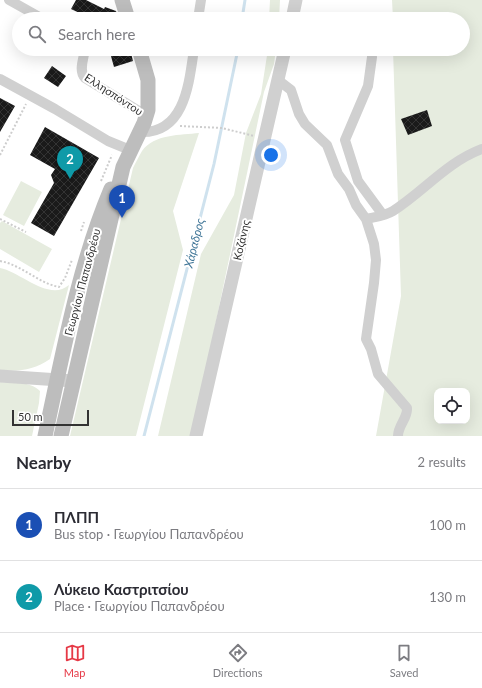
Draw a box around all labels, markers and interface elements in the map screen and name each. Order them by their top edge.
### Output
search box [12,12,470,56]
icon: search [26,23,48,45]
text: Search here [58,25,135,43]
street label: Ελλησπόντου [82,70,146,118]
your location [261,145,281,165]
pin: 2 [57,146,83,179]
pin: 1 [109,185,135,218]
water label: Χάραδρος [180,216,208,270]
street label: Κοζάνης [230,219,253,262]
street label: Γεωργίου Παπανδρέου [61,227,103,337]
map controls [434,388,470,424]
button: locate [434,388,470,424]
scale bar [12,408,89,427]
text: 50 m [18,410,43,423]
text: Nearby [16,452,71,473]
text: 2 results [418,454,466,470]
text: ΠΛΠΠ [54,508,99,526]
text: 1 [25,517,33,533]
text: 100 m [429,517,466,533]
text: Bus stop · Γεωργίου Παπανδρέου [54,526,244,542]
text: Λύκειο Καστριτσίου [54,580,189,598]
text: 2 [25,589,33,605]
text: 130 m [429,589,466,605]
text: Place · Γεωργίου Παπανδρέου [54,598,225,614]
tab: Map [64,642,86,679]
tab: Directions [213,642,262,679]
tab: Saved [390,642,418,679]

